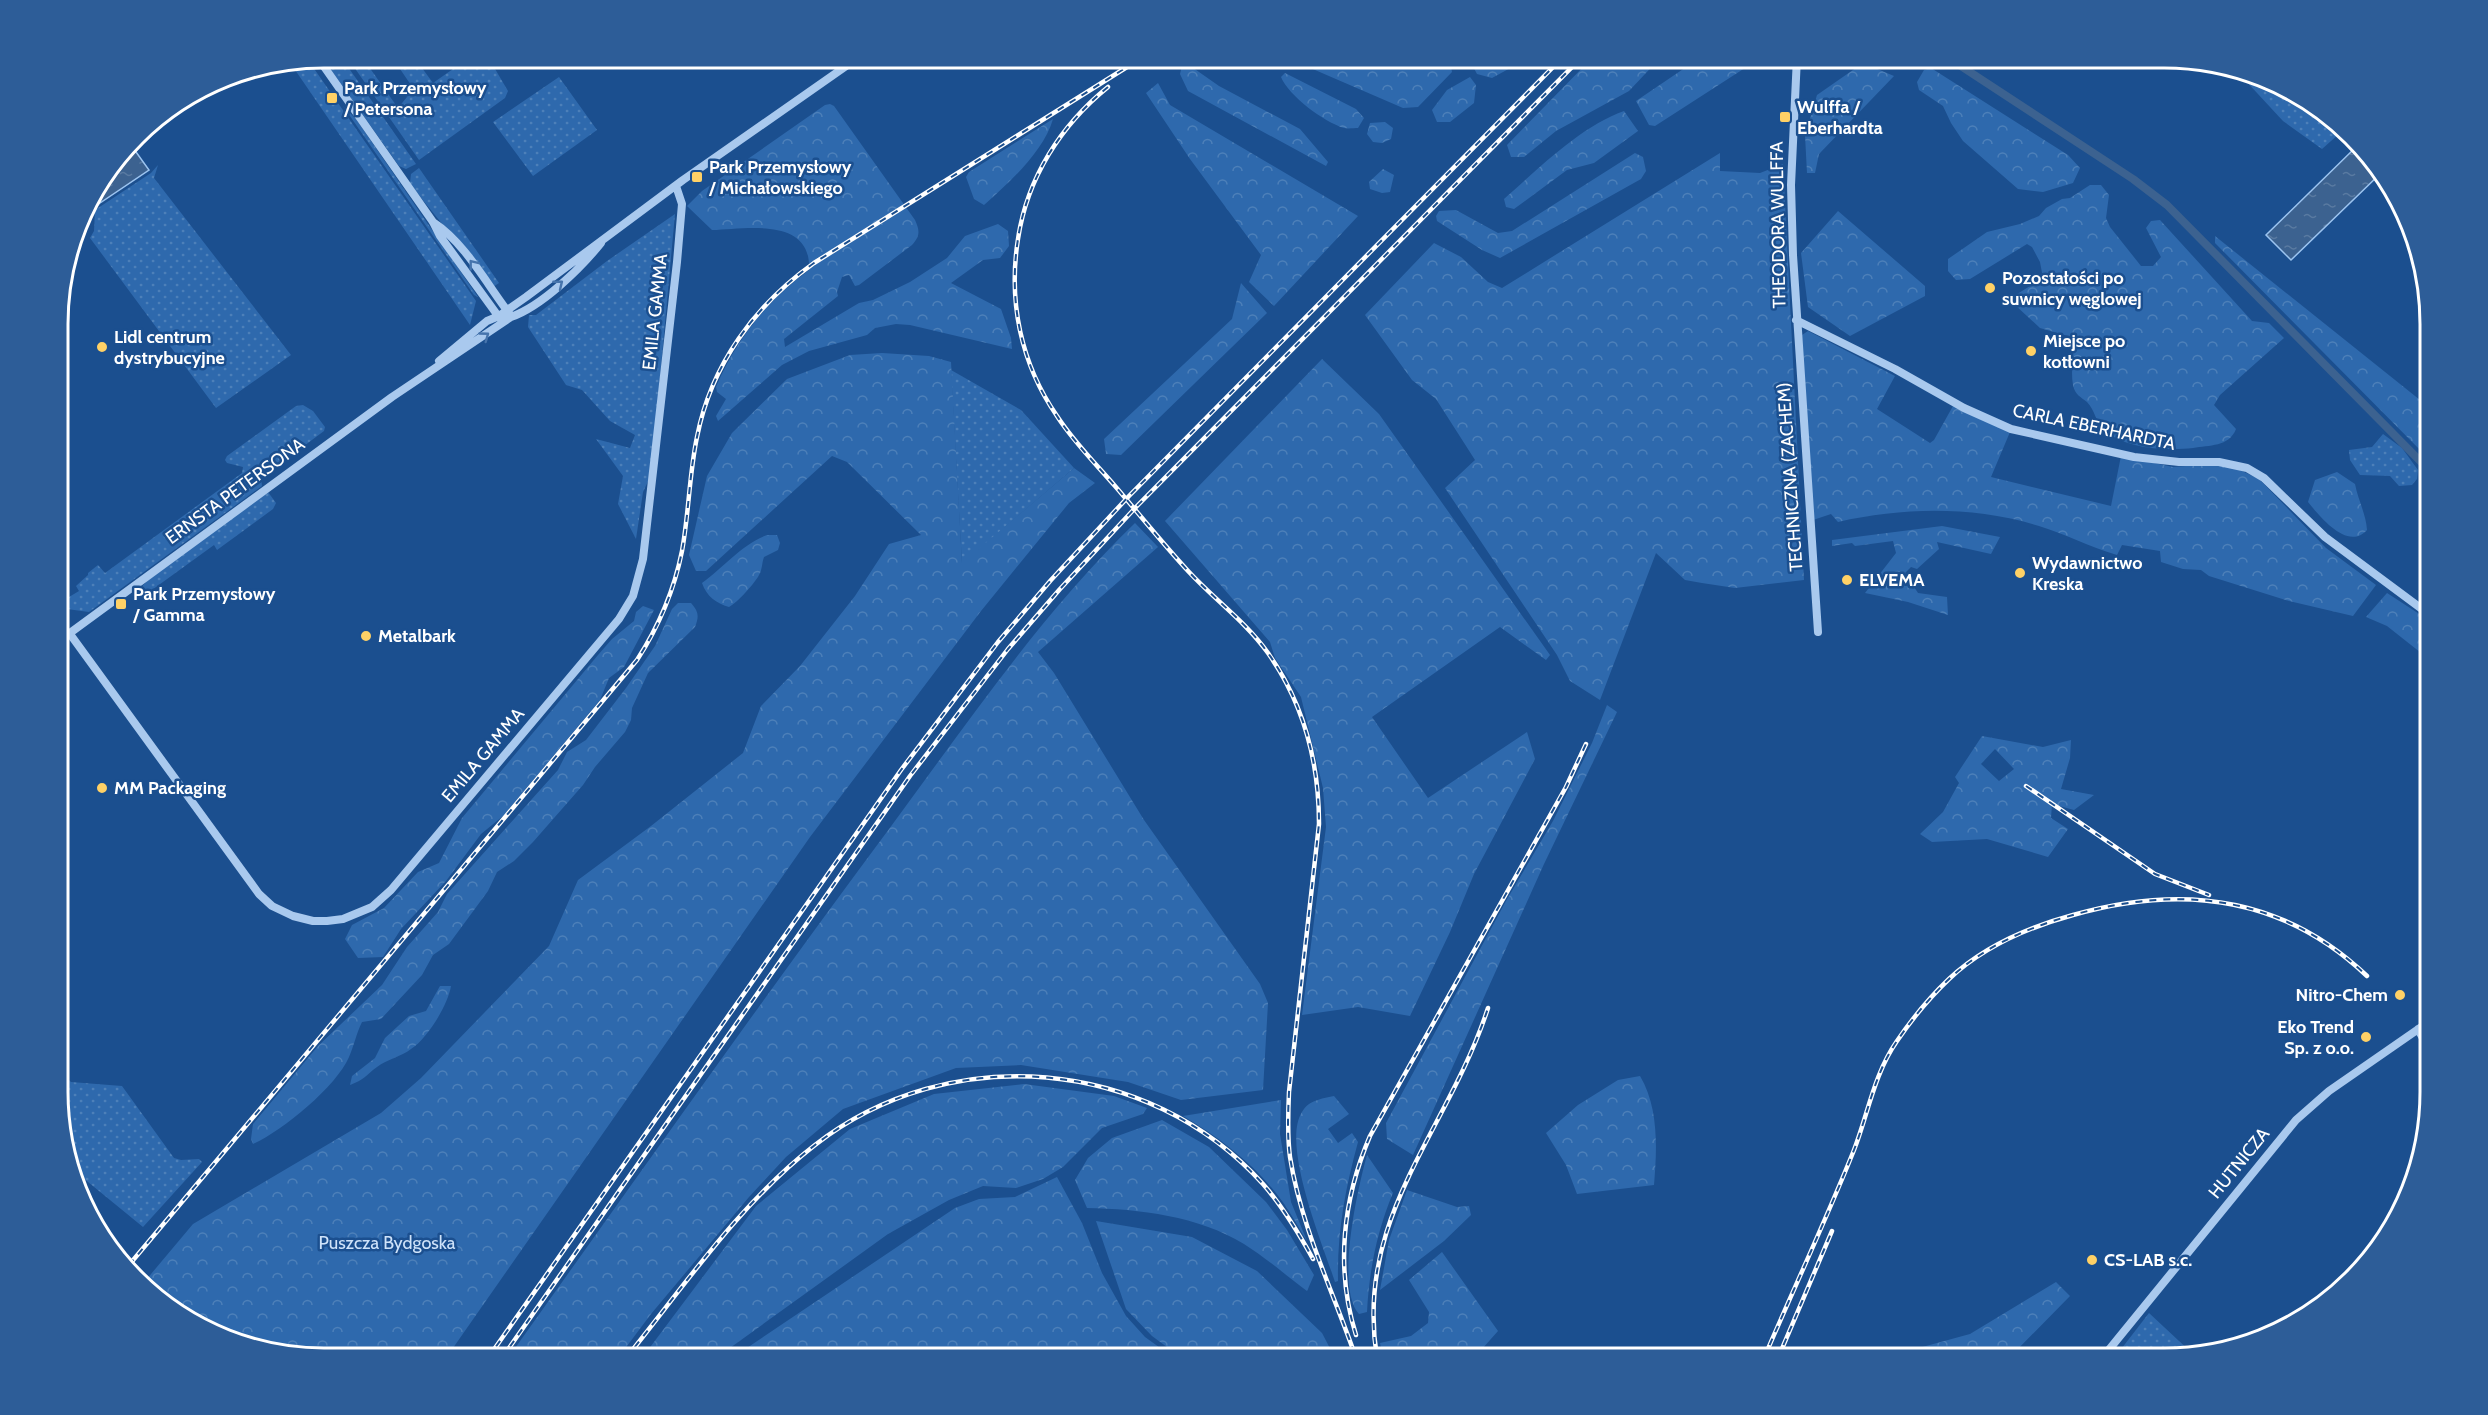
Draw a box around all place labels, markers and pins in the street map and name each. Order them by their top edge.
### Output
place label: Park Przemysłowy / Petersona [343,77,487,120]
marker: Park Przemysłowy / Petersona [325,91,339,105]
place label: Wulffa / Eberhardta [1797,96,1883,139]
marker: Wulffa / Eberhardta [1778,110,1792,124]
place label: Park Przemysłowy / Michałowskiego [708,156,852,199]
marker: Park Przemysłowy / Michałowskiego [690,170,704,184]
place label: Pozostałości po suwnicy węglowej [2002,267,2141,310]
marker: Pozostałości po suwnicy węglowej [1983,281,1997,295]
place label: Lidl centrum dystrybucyjne [114,326,225,369]
place label: Miejsce po kotłowni [2043,330,2125,373]
marker: Lidl centrum dystrybucyjne [95,340,109,354]
marker: Miejsce po kotłowni [2024,344,2038,358]
place label: Wydawnictwo Kreska [2032,552,2143,595]
marker: Wydawnictwo Kreska [2013,566,2027,580]
place label: ELVEMA [1859,569,1925,591]
marker: ELVEMA [1840,573,1854,587]
place label: Park Przemysłowy / Gamma [132,583,276,626]
marker: Park Przemysłowy / Gamma [114,597,128,611]
place label: Metalbark [378,625,456,647]
marker: Metalbark [359,629,373,643]
place label: MM Packaging [114,777,226,799]
marker: MM Packaging [95,781,109,795]
place label: Nitro-Chem [2296,984,2388,1006]
marker: Nitro-Chem [2393,988,2407,1002]
place label: Eko Trend Sp. z o.o. [2277,1016,2354,1059]
marker: Eko Trend Sp. z o.o. [2359,1030,2373,1044]
place label: CS-LAB s.c. [2104,1249,2192,1271]
marker: CS-LAB s.c. [2085,1253,2099,1267]

